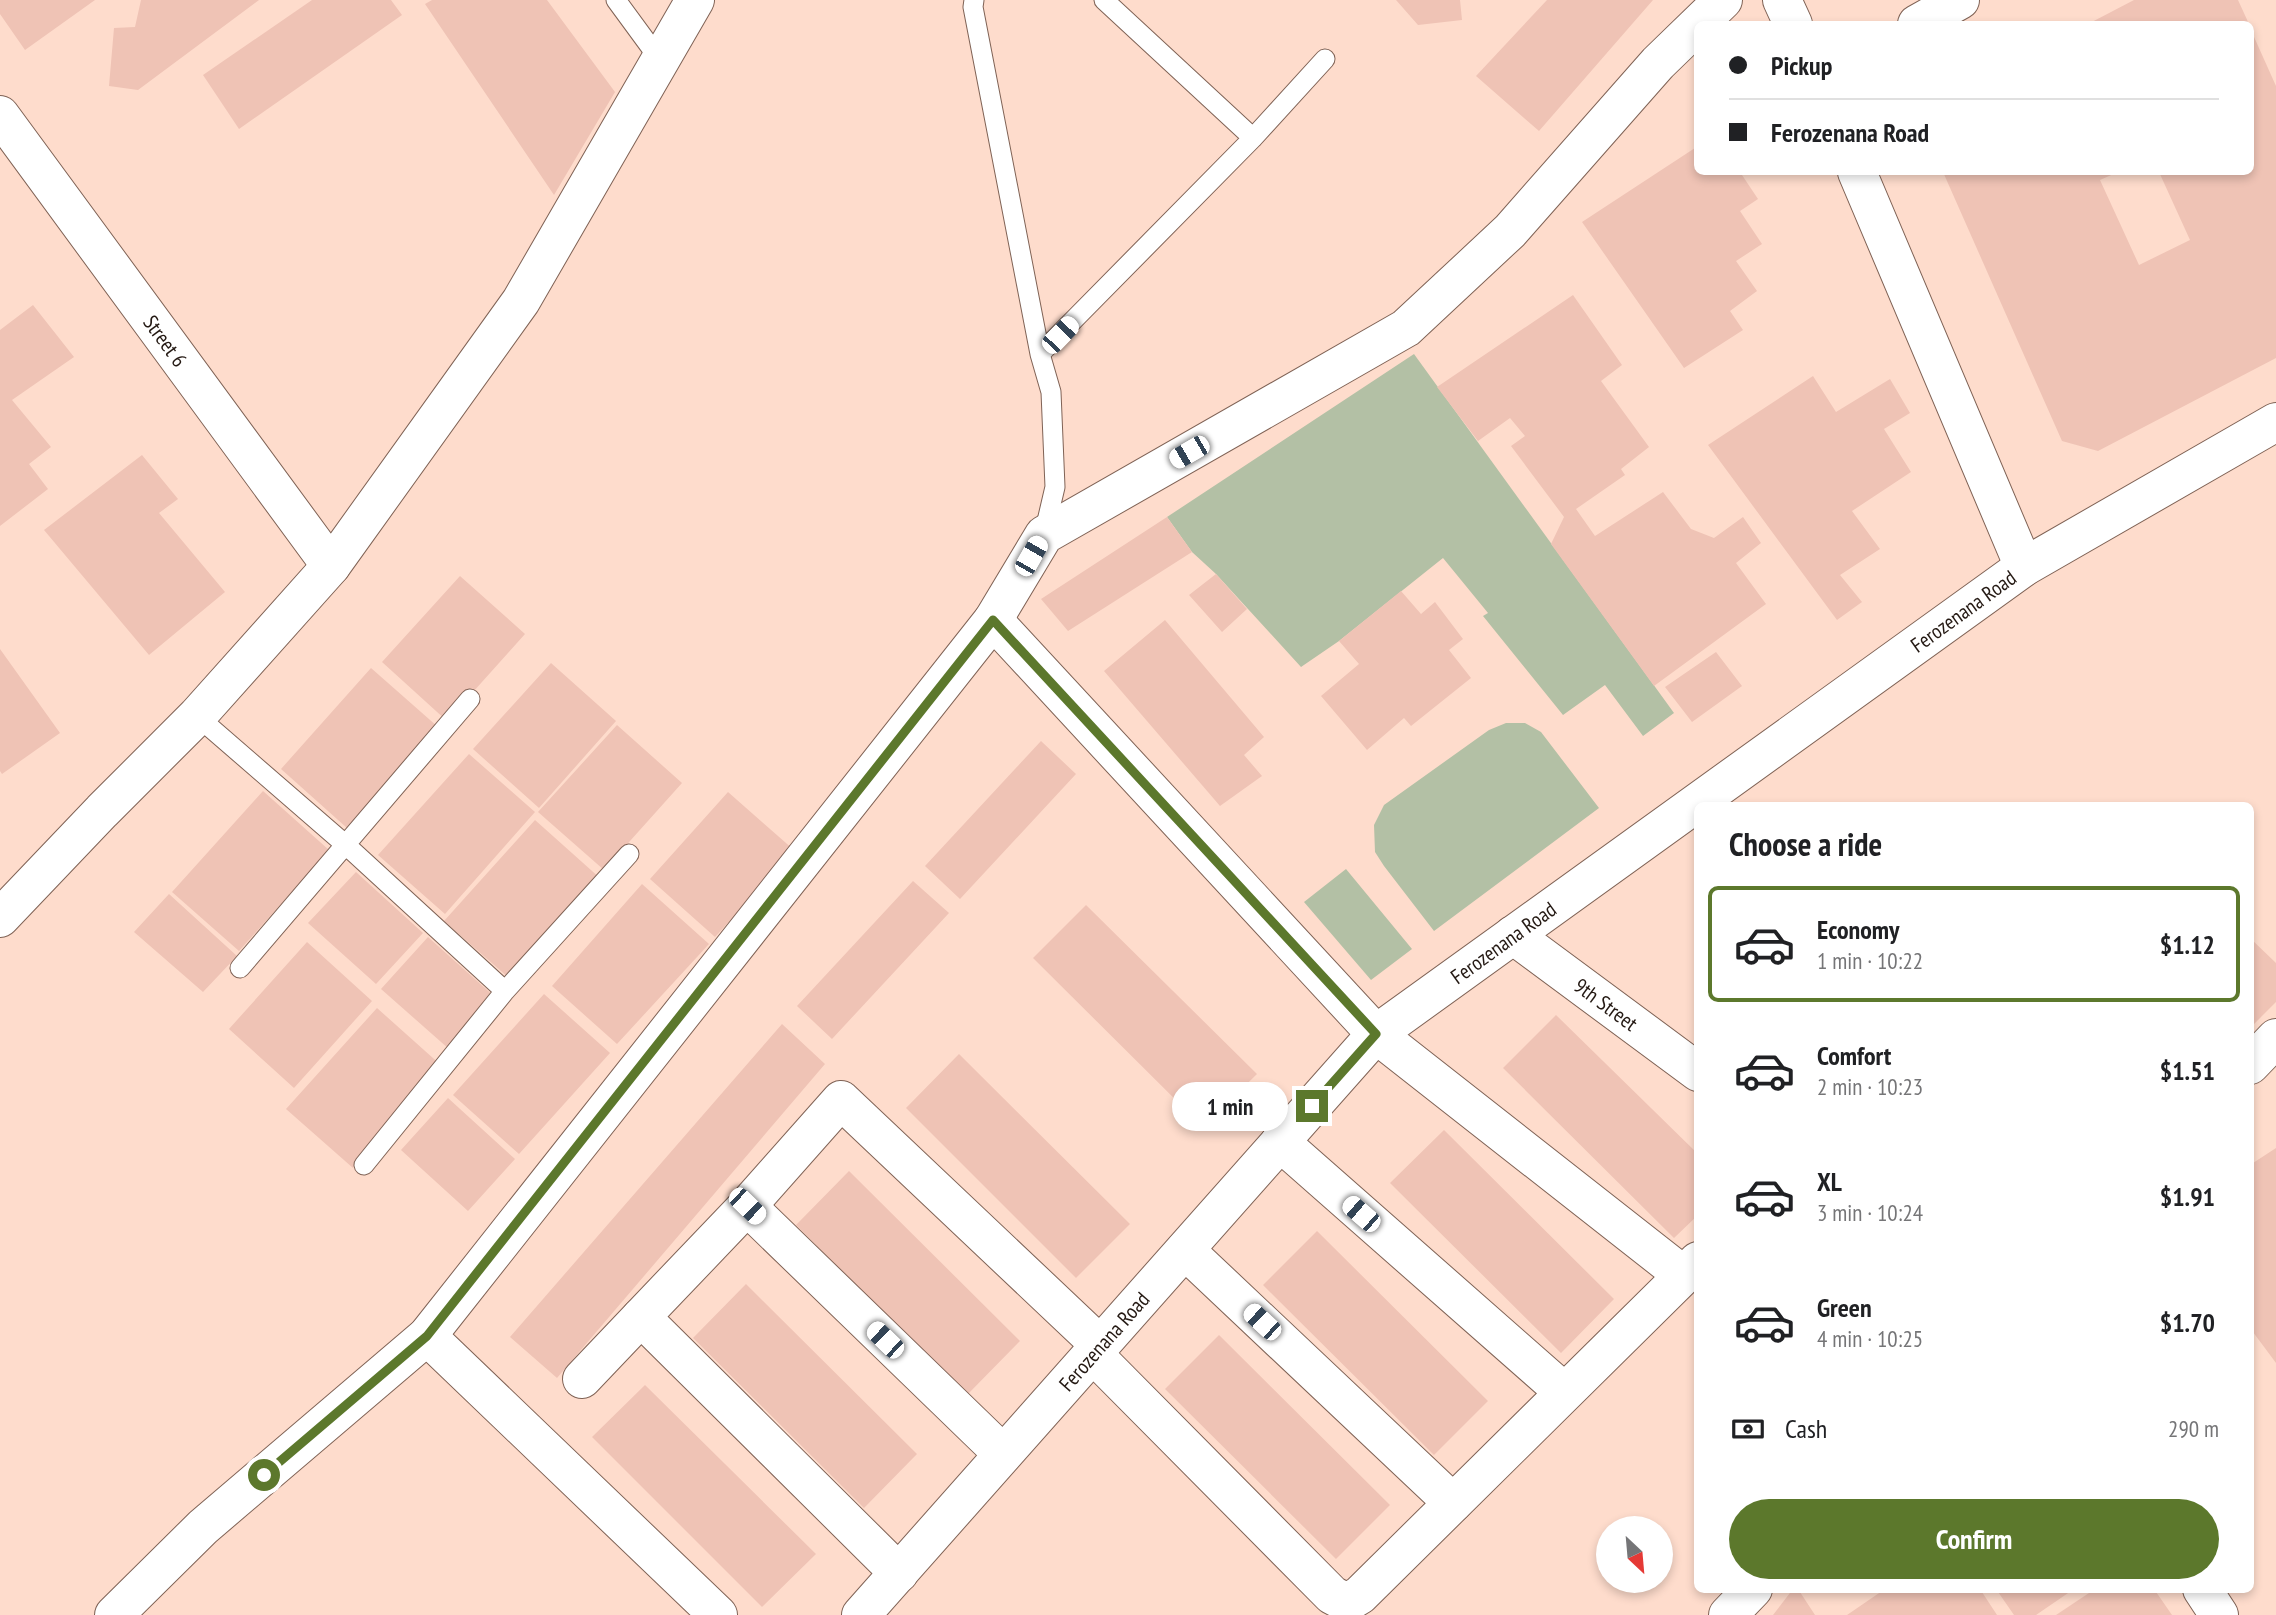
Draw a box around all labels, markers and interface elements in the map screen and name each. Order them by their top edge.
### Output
text: Pickup [1771,49,1832,82]
text: Ferozenana Road [1771,116,1929,149]
street label: Street 6 [138,310,194,372]
car [1038,313,1083,357]
car [1166,432,1213,472]
car [1012,533,1051,579]
street label: Ferozenana Road [1905,564,2021,658]
text: Choose a ride [1729,823,1882,865]
street label: Ferozenana Road [1445,895,1561,990]
icon: car [1733,913,1796,976]
text: Economy [1817,913,1899,946]
text: $1.12 [2160,928,2215,961]
text: 1 min · 10:22 [1817,946,1923,975]
street label: 9th Street [1569,972,1644,1037]
icon: car [1733,1039,1796,1102]
text: Comfort [1817,1039,1891,1072]
text: $1.51 [2160,1054,2215,1087]
text: 2 min · 10:23 [1817,1072,1923,1101]
callout: 1 min [1172,1082,1288,1130]
route end [1296,1090,1328,1122]
text: 1 min [1207,1092,1253,1121]
icon: car [1733,1165,1796,1228]
text: XL [1817,1165,1842,1198]
text: $1.91 [2160,1180,2215,1213]
car [725,1184,770,1228]
car [1339,1192,1384,1236]
text: 3 min · 10:24 [1817,1198,1923,1227]
street label: Ferozenana Road [1053,1286,1155,1396]
icon: car [1733,1291,1796,1354]
text: Green [1817,1291,1872,1324]
car [1240,1300,1285,1344]
text: $1.70 [2160,1306,2215,1339]
car [863,1318,908,1362]
text: 4 min · 10:25 [1817,1324,1923,1353]
icon: cash [1729,1410,1767,1448]
text: Cash [1785,1412,1827,1445]
text: 290 m [2168,1414,2219,1443]
route start [248,1459,280,1491]
button: Confirm [1729,1499,2219,1579]
north arrow [1596,1516,1673,1592]
map controls [1596,1516,1673,1593]

